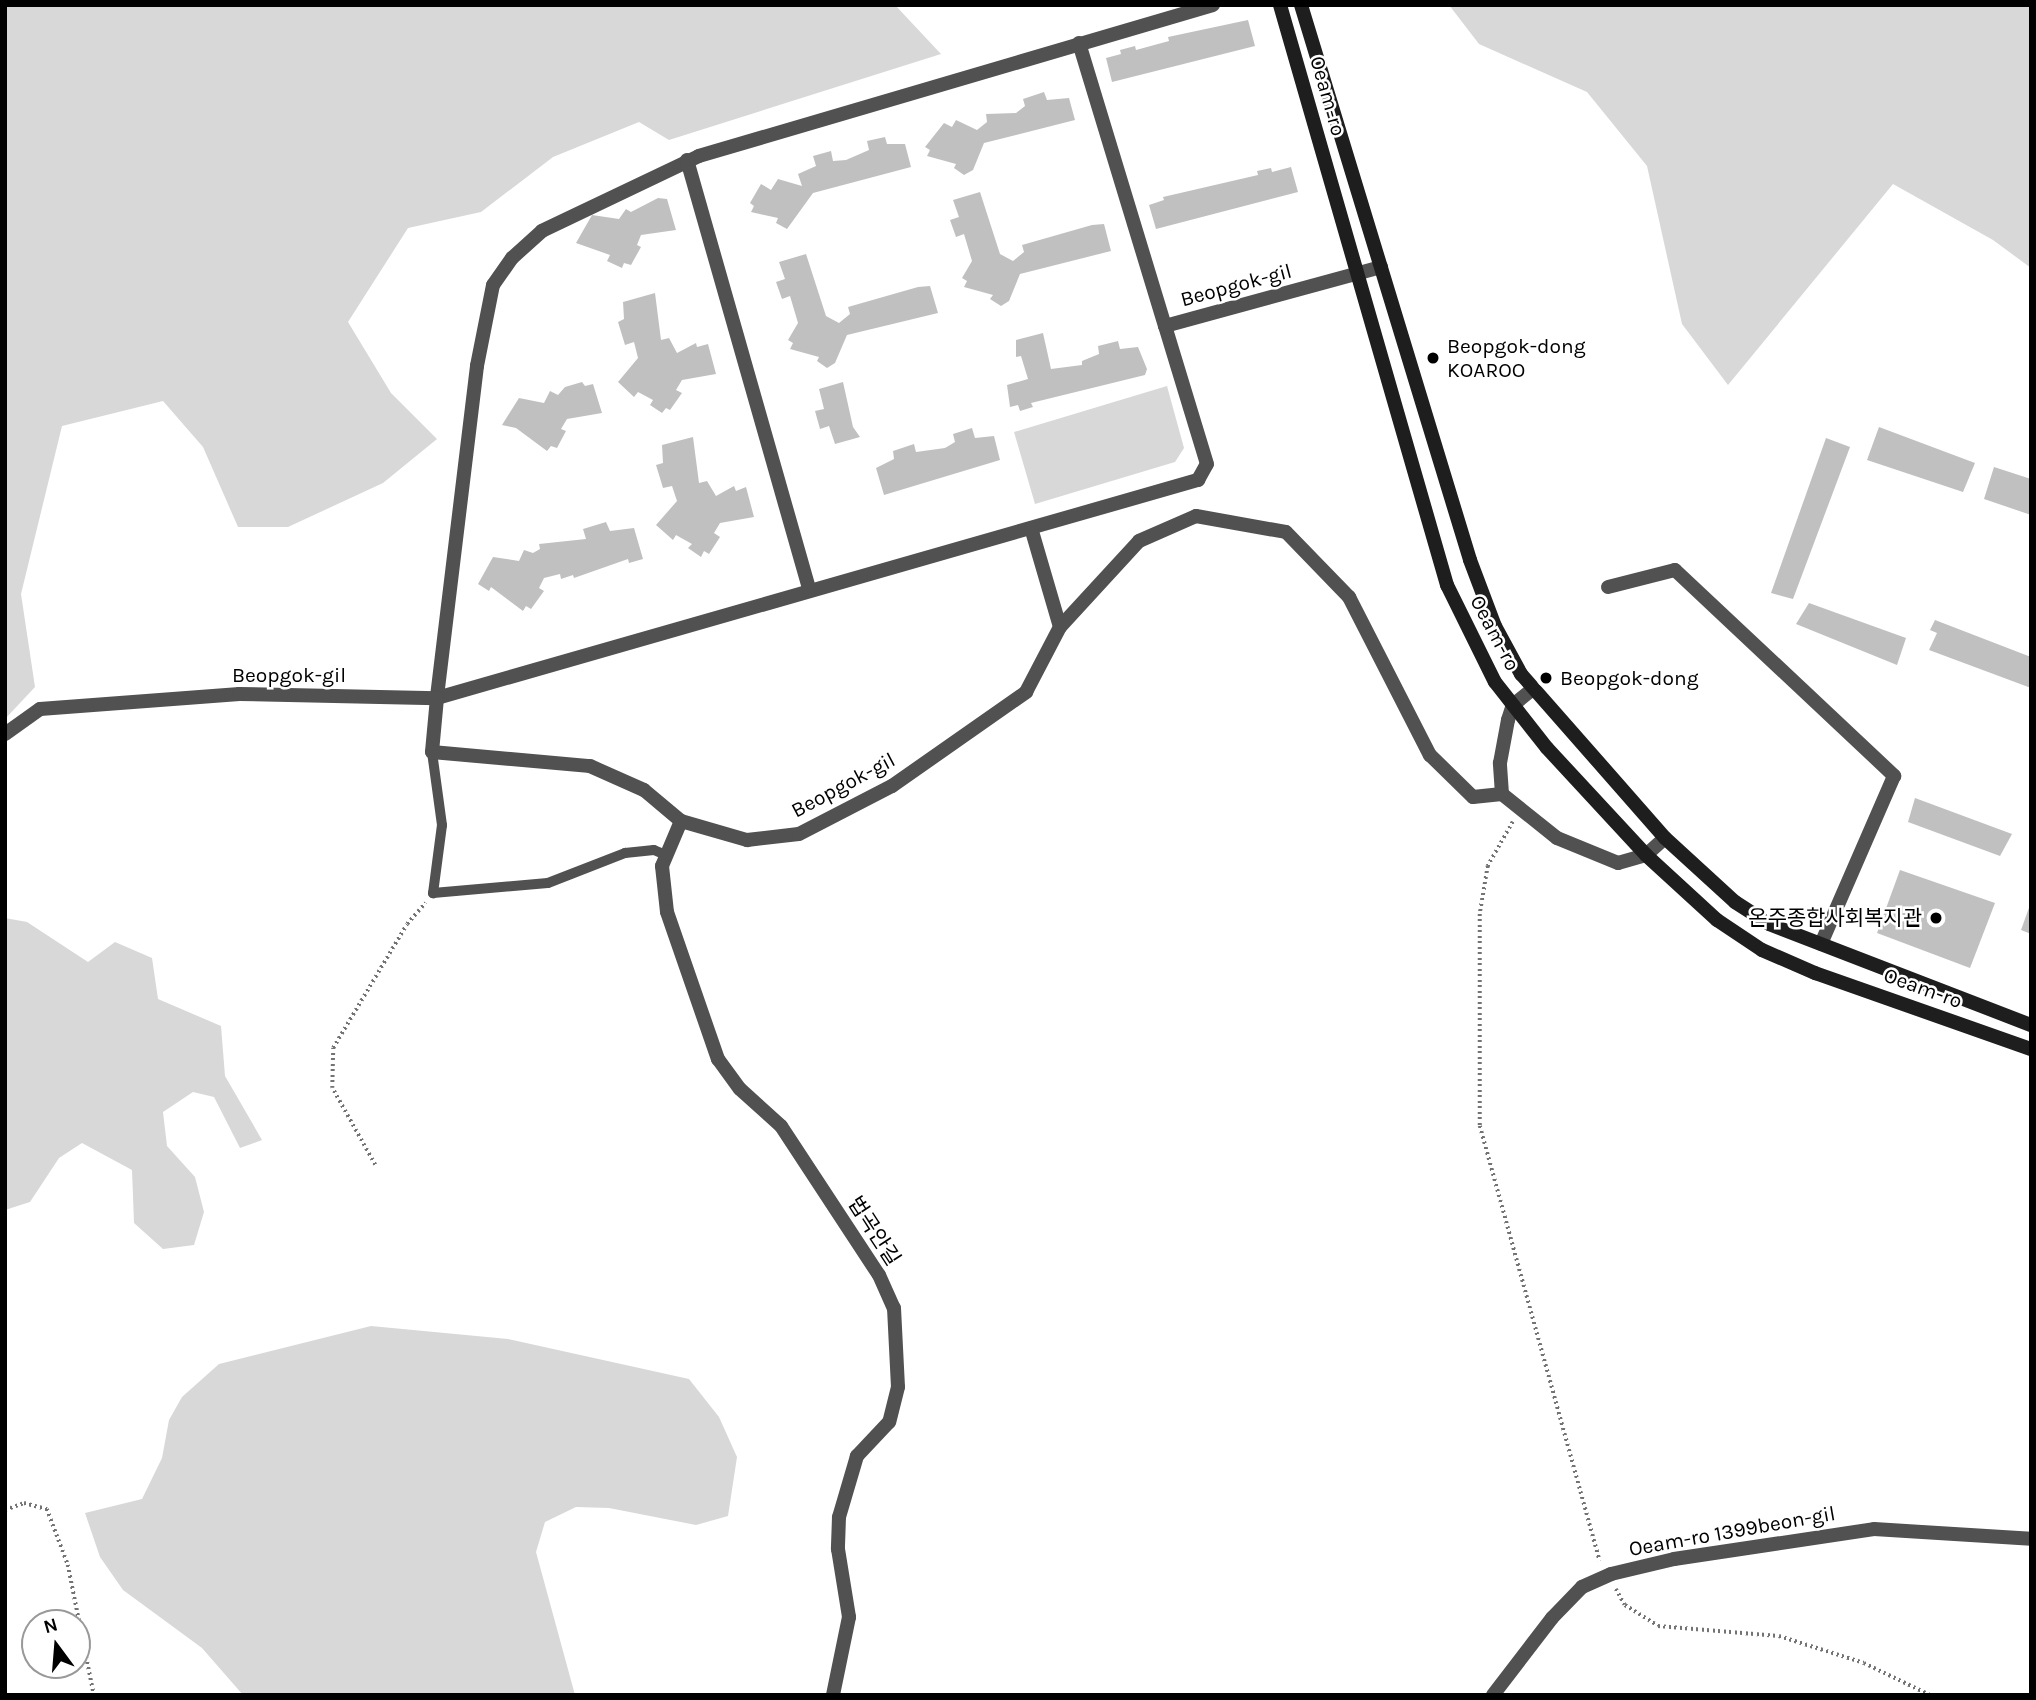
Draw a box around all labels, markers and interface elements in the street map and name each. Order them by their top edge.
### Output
street label: Oeam-ro [1305,53,1351,139]
street label: Beopgok-gil [1178,258,1294,312]
place label: Beopgok-dong KOAROO [1447,333,1586,383]
marker: Beopgok-dong KOAROO [1425,350,1441,366]
street label: Oeam-ro [1465,591,1525,675]
street label: Beopgok-gil [232,662,346,688]
place label: Beopgok-dong [1560,665,1699,691]
marker: Beopgok-dong [1538,670,1554,686]
street label: Beopgok-gil [787,747,899,823]
place label: 온주종합사회복지관 [1748,905,1922,931]
marker: 온주종합사회복지관 [1928,910,1944,926]
street label: Oeam-ro [1880,962,1966,1014]
street label: 법곡안길 [842,1192,906,1270]
street label: Oeam-ro 1399beon-gil [1627,1500,1837,1562]
north arrow [21,1609,91,1679]
text: N [41,1613,60,1638]

